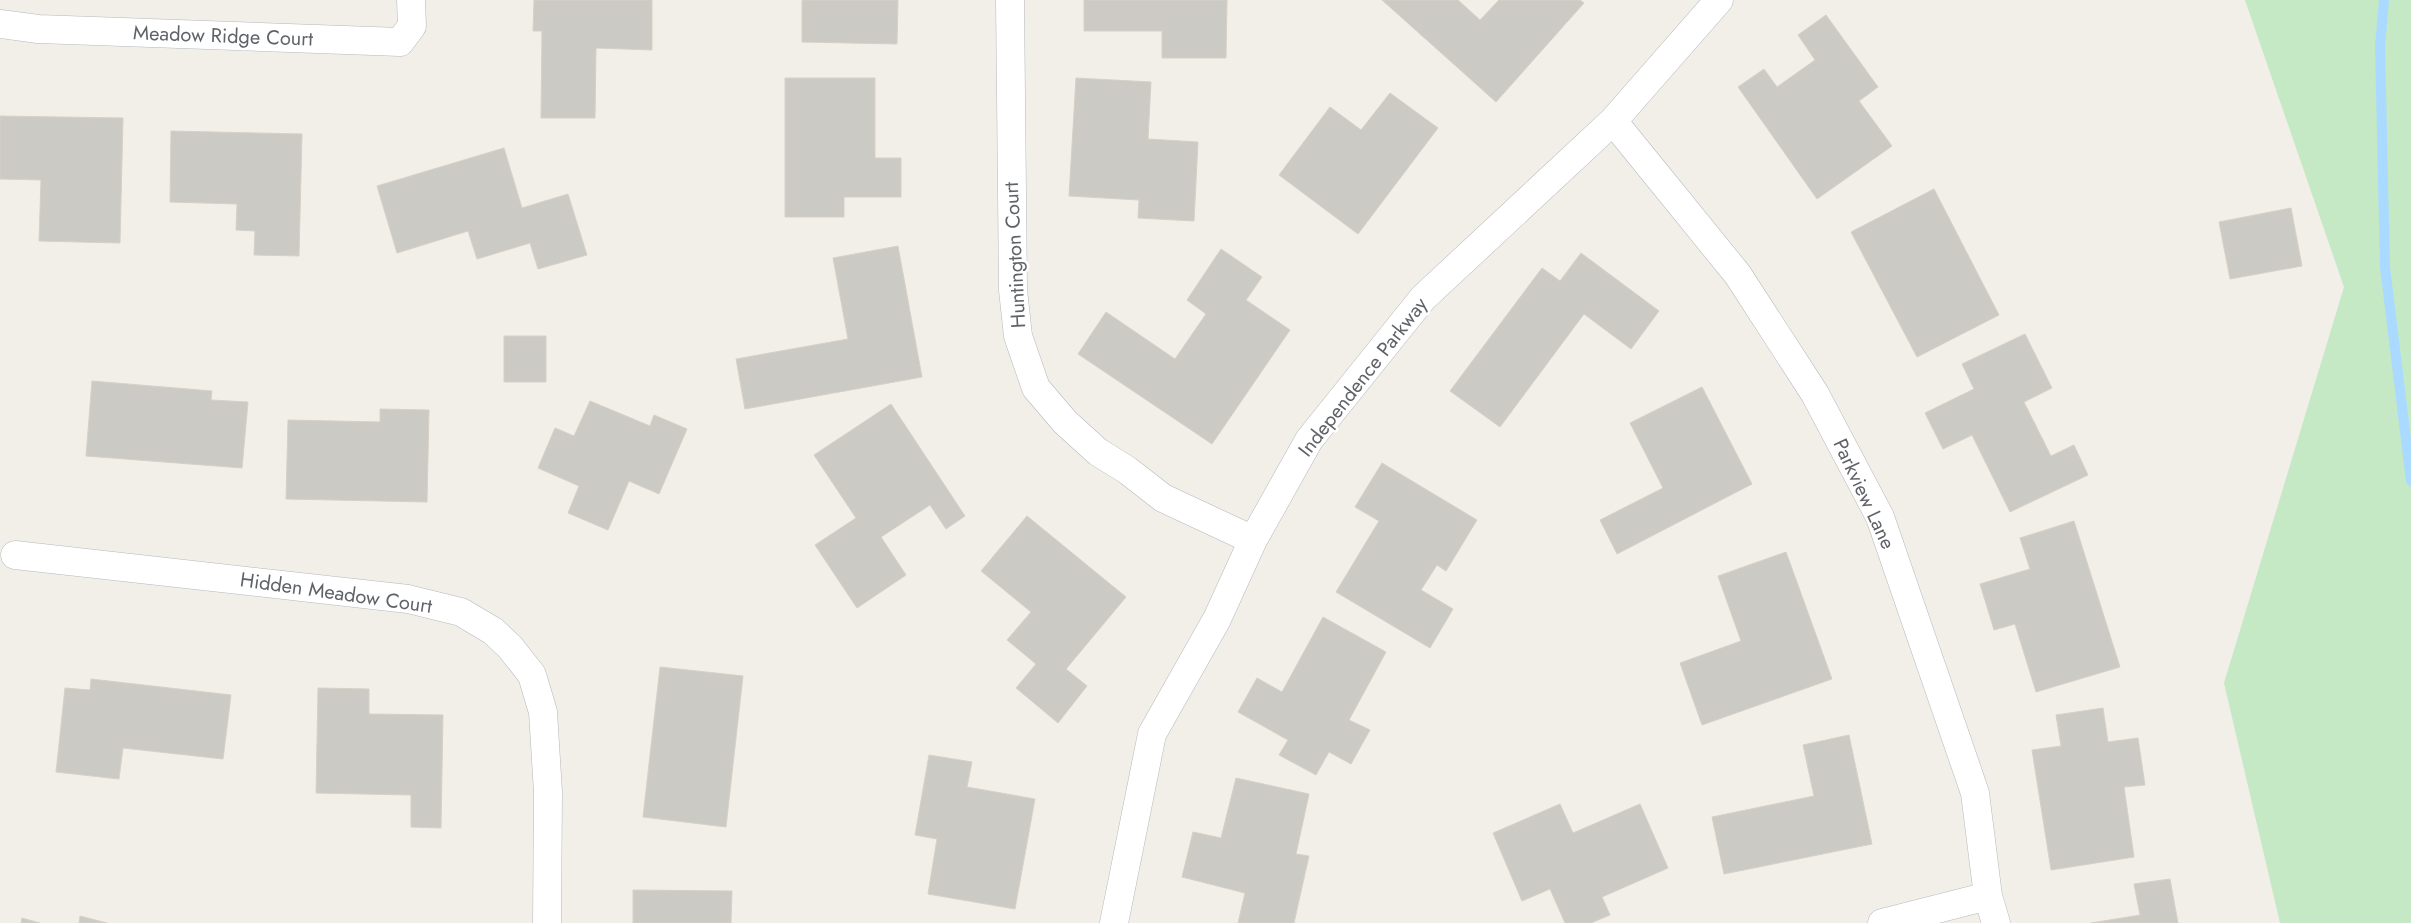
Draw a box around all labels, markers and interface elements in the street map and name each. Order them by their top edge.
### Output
street label: Meadow Ridge Court [133,18,314,54]
street label: Huntington Court [997,181,1033,329]
street label: Independence Parkway [1291,291,1435,463]
street label: Parkview Lane [1826,434,1902,554]
street label: Hidden Meadow Court [238,565,434,621]

